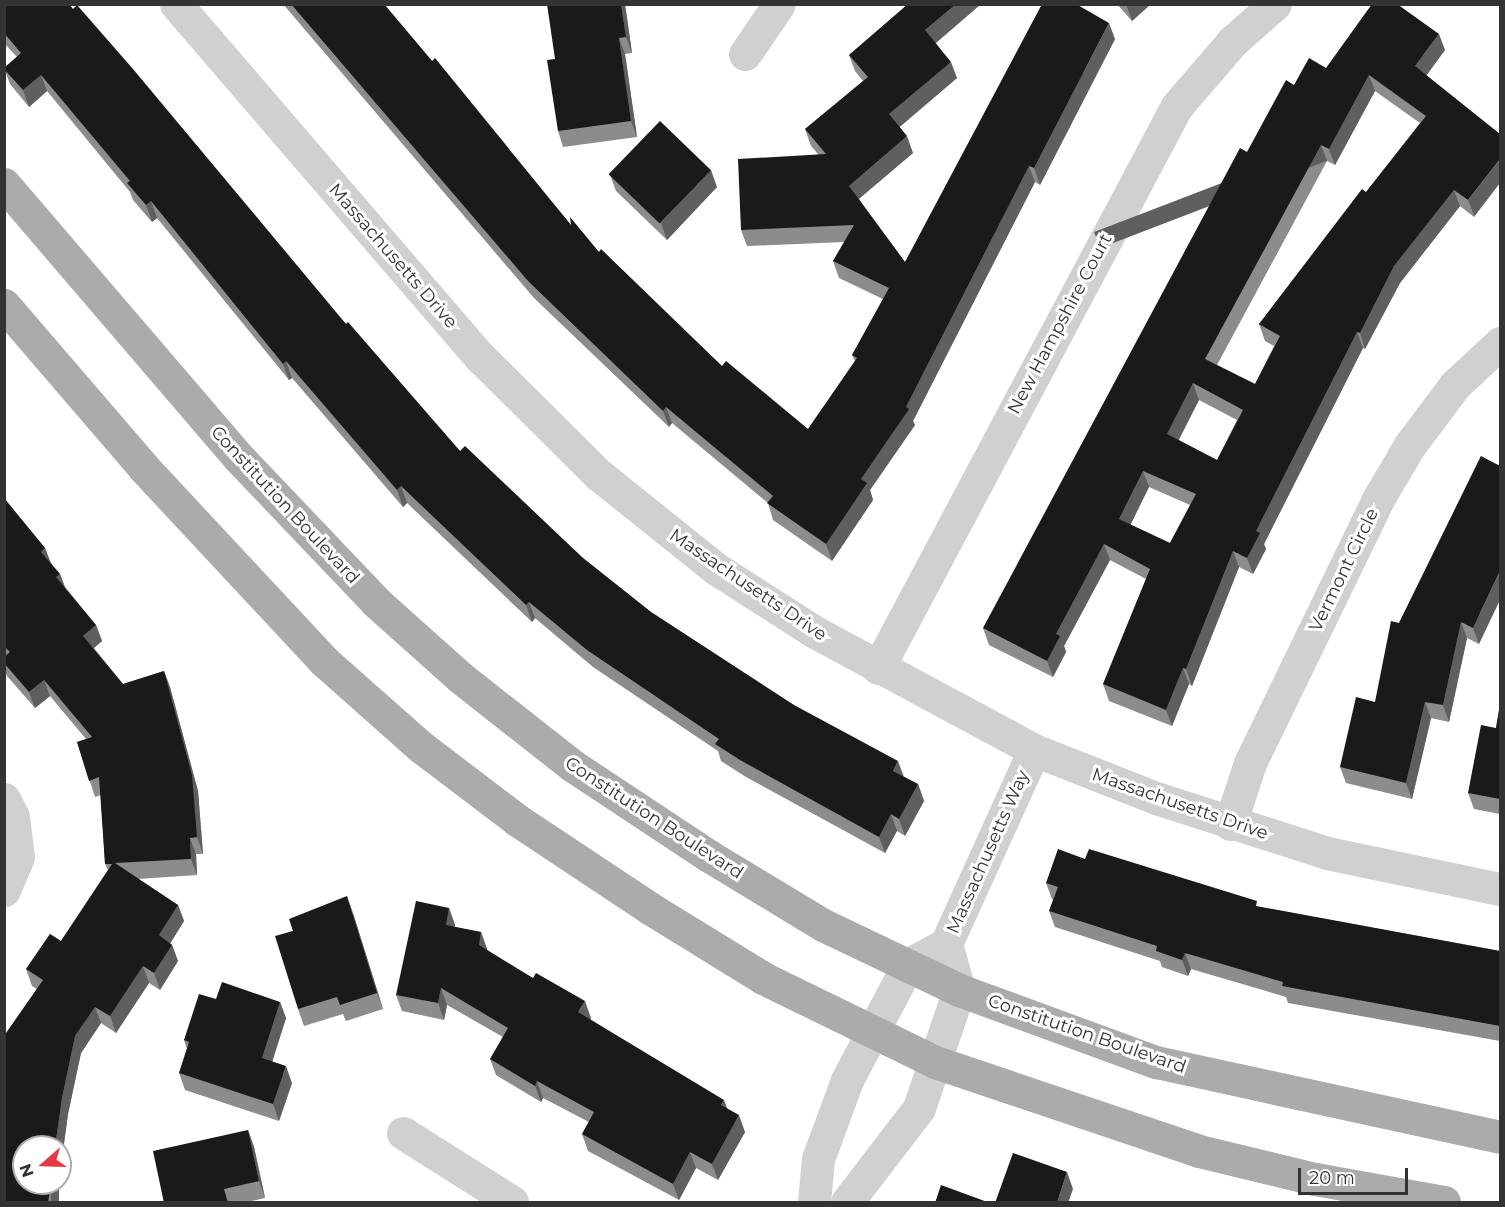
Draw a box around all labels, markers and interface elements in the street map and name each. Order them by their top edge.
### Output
street label: Massachusetts Drive [324,179,462,333]
street label: New Hampshire Court [1003,230,1117,418]
street label: Constitution Boulevard [206,422,364,588]
street label: Vermont Circle [1305,505,1383,635]
street label: Massachusetts Drive [665,524,831,646]
street label: Constitution Boulevard [561,752,747,884]
street label: Massachusetts Drive [1089,764,1271,844]
street label: Massachusetts Way [942,767,1034,937]
street label: Constitution Boulevard [985,990,1189,1078]
north arrow [12,1135,72,1195]
scale bar [1301,1156,1410,1194]
text: N [15,1161,38,1180]
text: 20 m [1309,1167,1355,1189]

